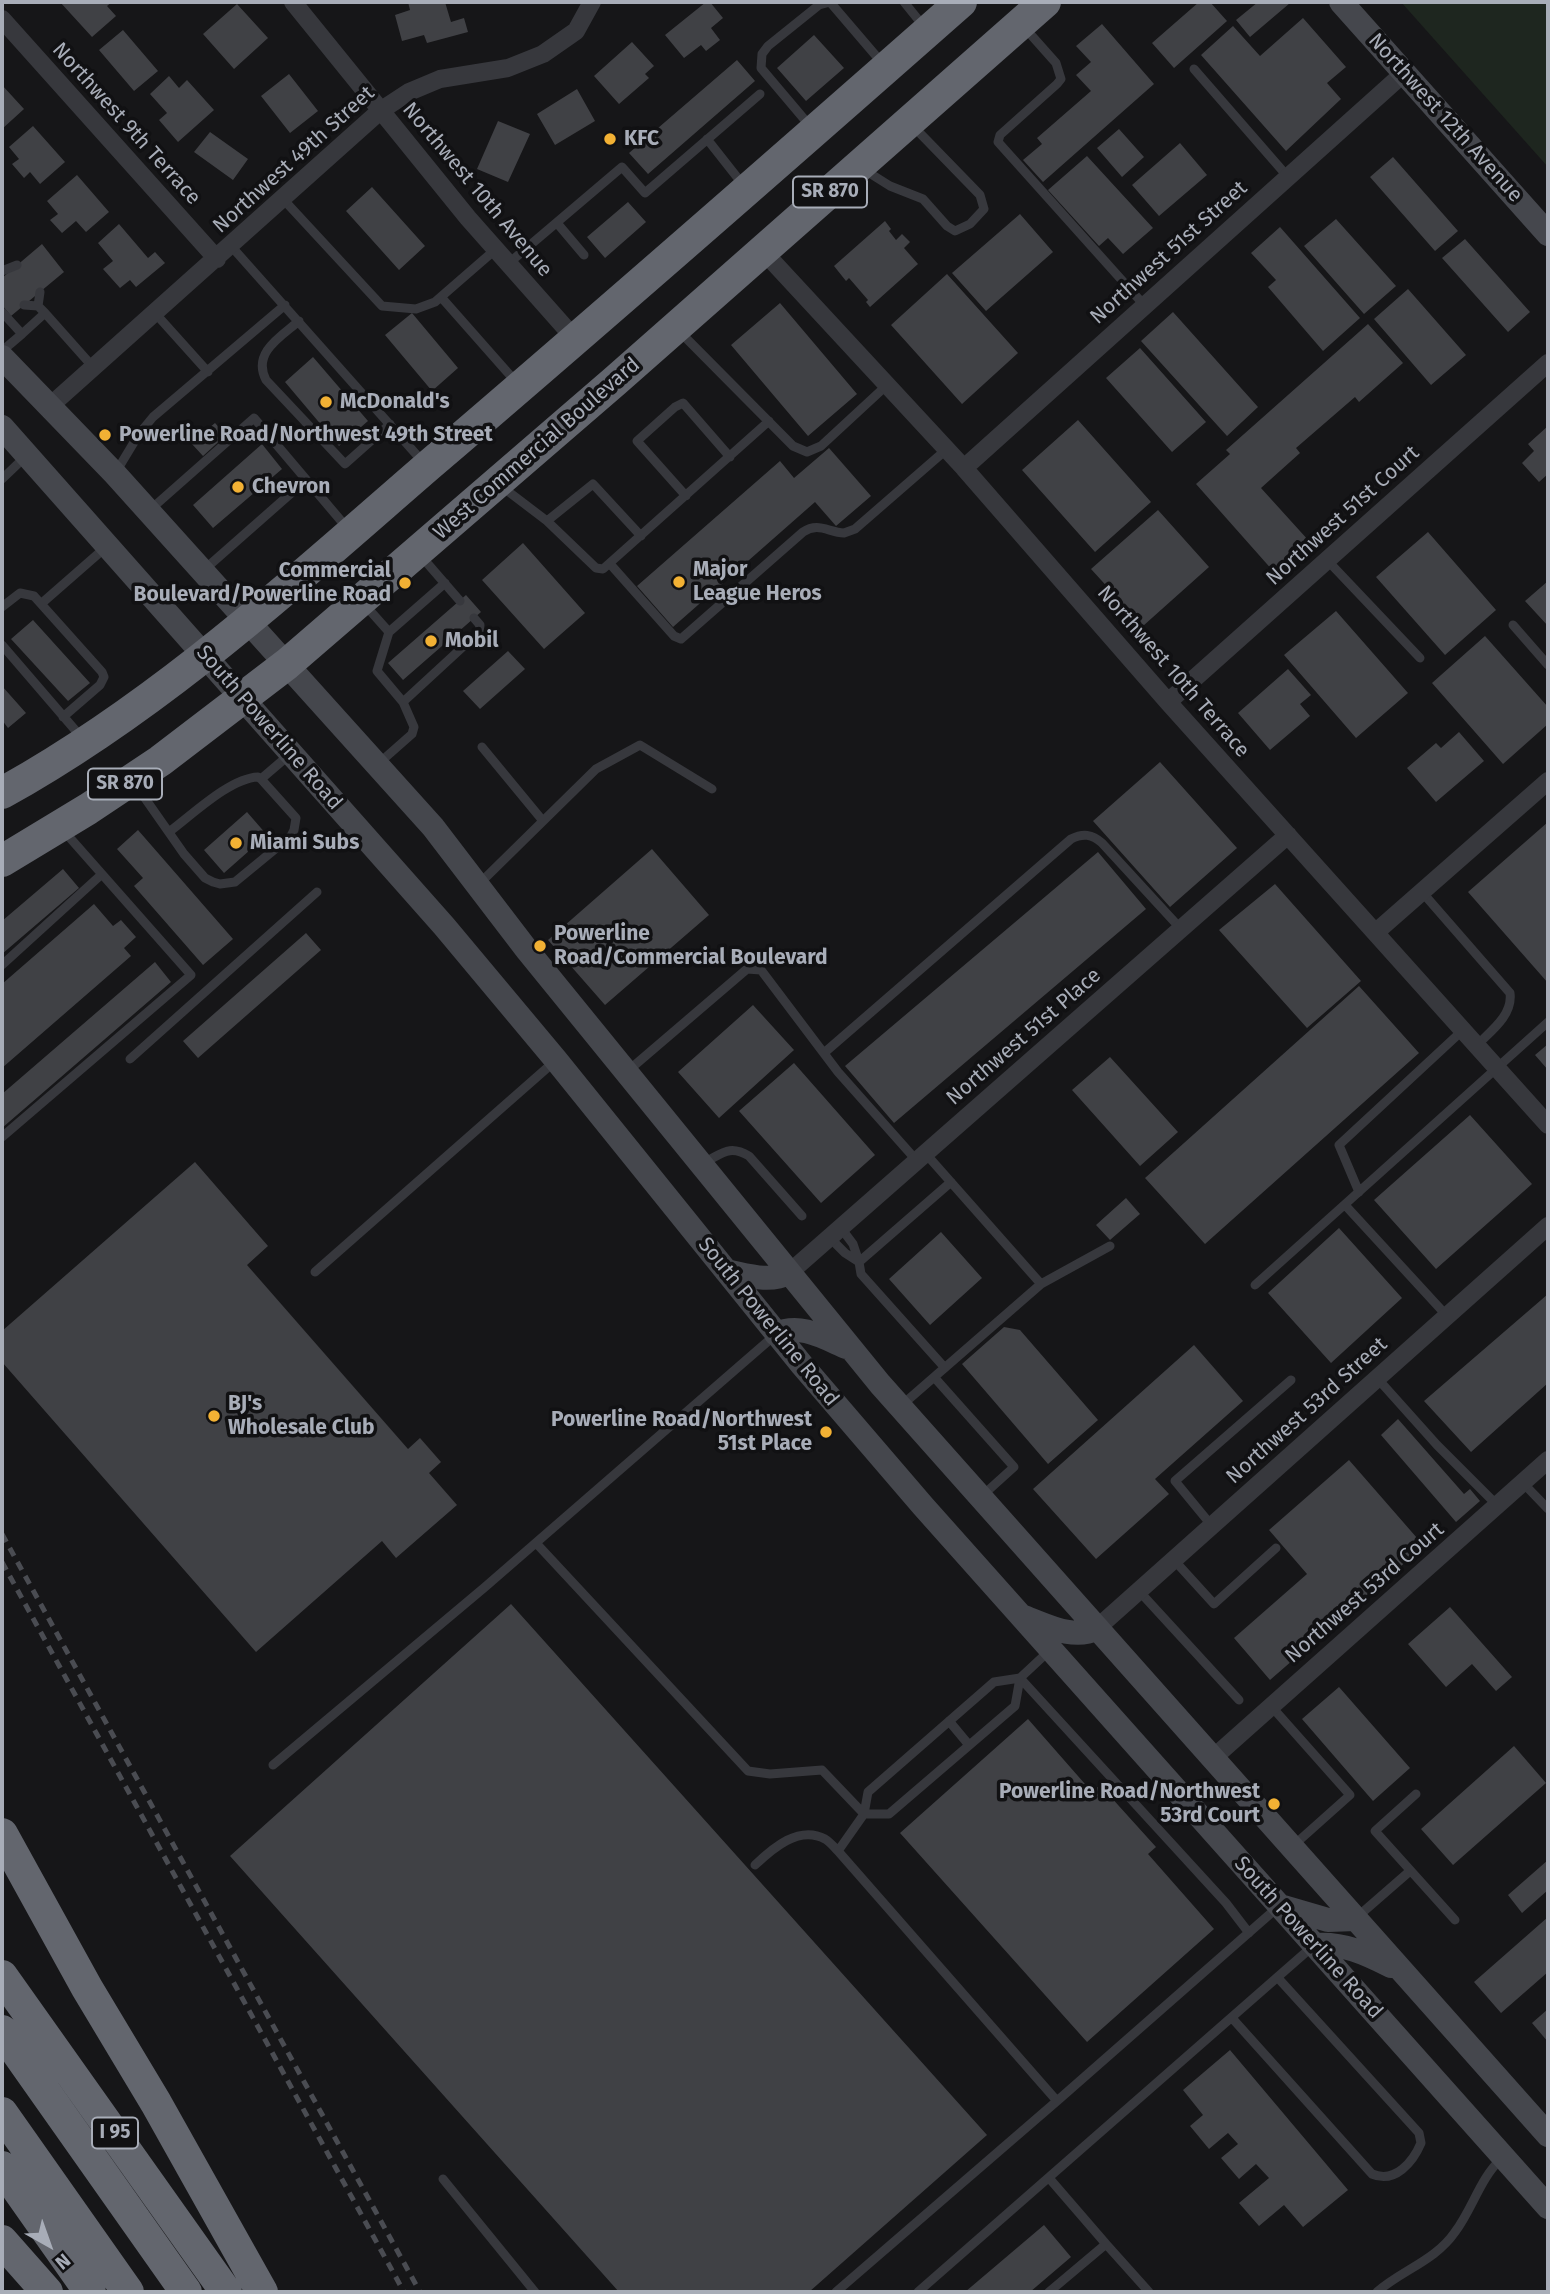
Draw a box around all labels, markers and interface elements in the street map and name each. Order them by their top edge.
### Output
street label: Northwest 12th Avenue [1362,28,1528,208]
street label: Northwest 9th Terrace [46,38,206,210]
street label: Northwest 49th Street [208,81,380,239]
street label: Northwest 10th Avenue [397,98,557,282]
place label: KFC [624,126,659,152]
marker: KFC [602,131,618,147]
road number: SR 870 [793,176,867,208]
street label: Northwest 51st Street [1085,176,1253,330]
street label: West Commercial Boulevard [429,353,645,545]
place label: McDonald's [340,389,450,415]
marker: McDonald's [318,394,334,410]
place label: Powerline Road/Northwest 49th Street [119,422,493,448]
marker: Powerline Road/Northwest 49th Street [97,427,113,443]
street label: Northwest 51st Court [1261,441,1425,591]
place label: Chevron [252,474,330,500]
marker: Chevron [230,479,246,495]
place label: Major League Heros [693,557,822,607]
place label: Commercial Boulevard/Powerline Road [133,558,391,608]
marker: Major League Heros [671,574,687,590]
marker: Commercial Boulevard/Powerline Road [397,575,413,591]
street label: Northwest 10th Terrace [1092,581,1254,763]
place label: Mobil [445,628,498,654]
marker: Mobil [423,633,439,649]
street label: South Powerline Road [191,641,347,815]
road number: SR 870 [88,768,162,800]
place label: Miami Subs [250,830,359,856]
marker: Miami Subs [228,835,244,851]
place label: Powerline Road/Commercial Boulevard [554,921,828,971]
marker: Powerline Road/Commercial Boulevard [532,938,548,954]
street label: Northwest 51st Place [942,963,1106,1111]
street label: South Powerline Road [692,1233,844,1411]
street label: Northwest 53rd Street [1221,1332,1393,1490]
place label: BJ's Wholesale Club [228,1391,374,1441]
place label: Powerline Road/Northwest 51st Place [551,1407,812,1457]
marker: BJ's Wholesale Club [206,1408,222,1424]
marker: Powerline Road/Northwest 51st Place [818,1424,834,1440]
street label: Northwest 53rd Court [1281,1517,1449,1669]
place label: Powerline Road/Northwest 53rd Court [999,1779,1260,1829]
marker: Powerline Road/Northwest 53rd Court [1266,1796,1282,1812]
street label: South Powerline Road [1228,1852,1388,2024]
road number: I 95 [92,2118,138,2148]
north arrow [14,2210,84,2280]
text: N [51,2249,75,2274]

